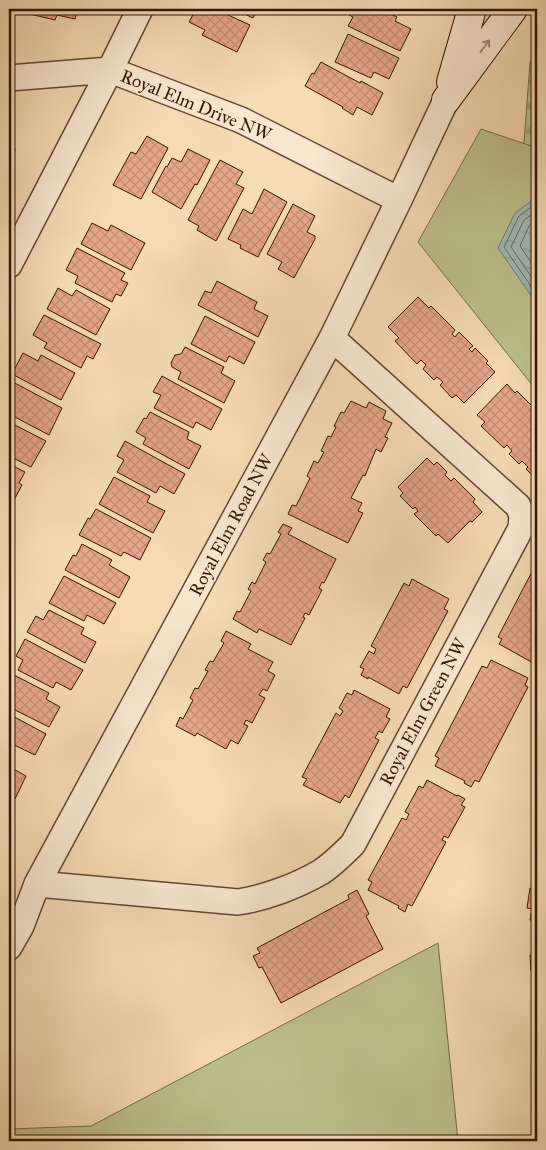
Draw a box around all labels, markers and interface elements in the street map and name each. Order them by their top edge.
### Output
one-way arrow [480,40,491,53]
street label: Royal Elm Drive NW [117,65,276,146]
street label: Royal Elm Road NW [184,449,278,600]
street label: Royal Elm Green NW [375,634,472,789]

